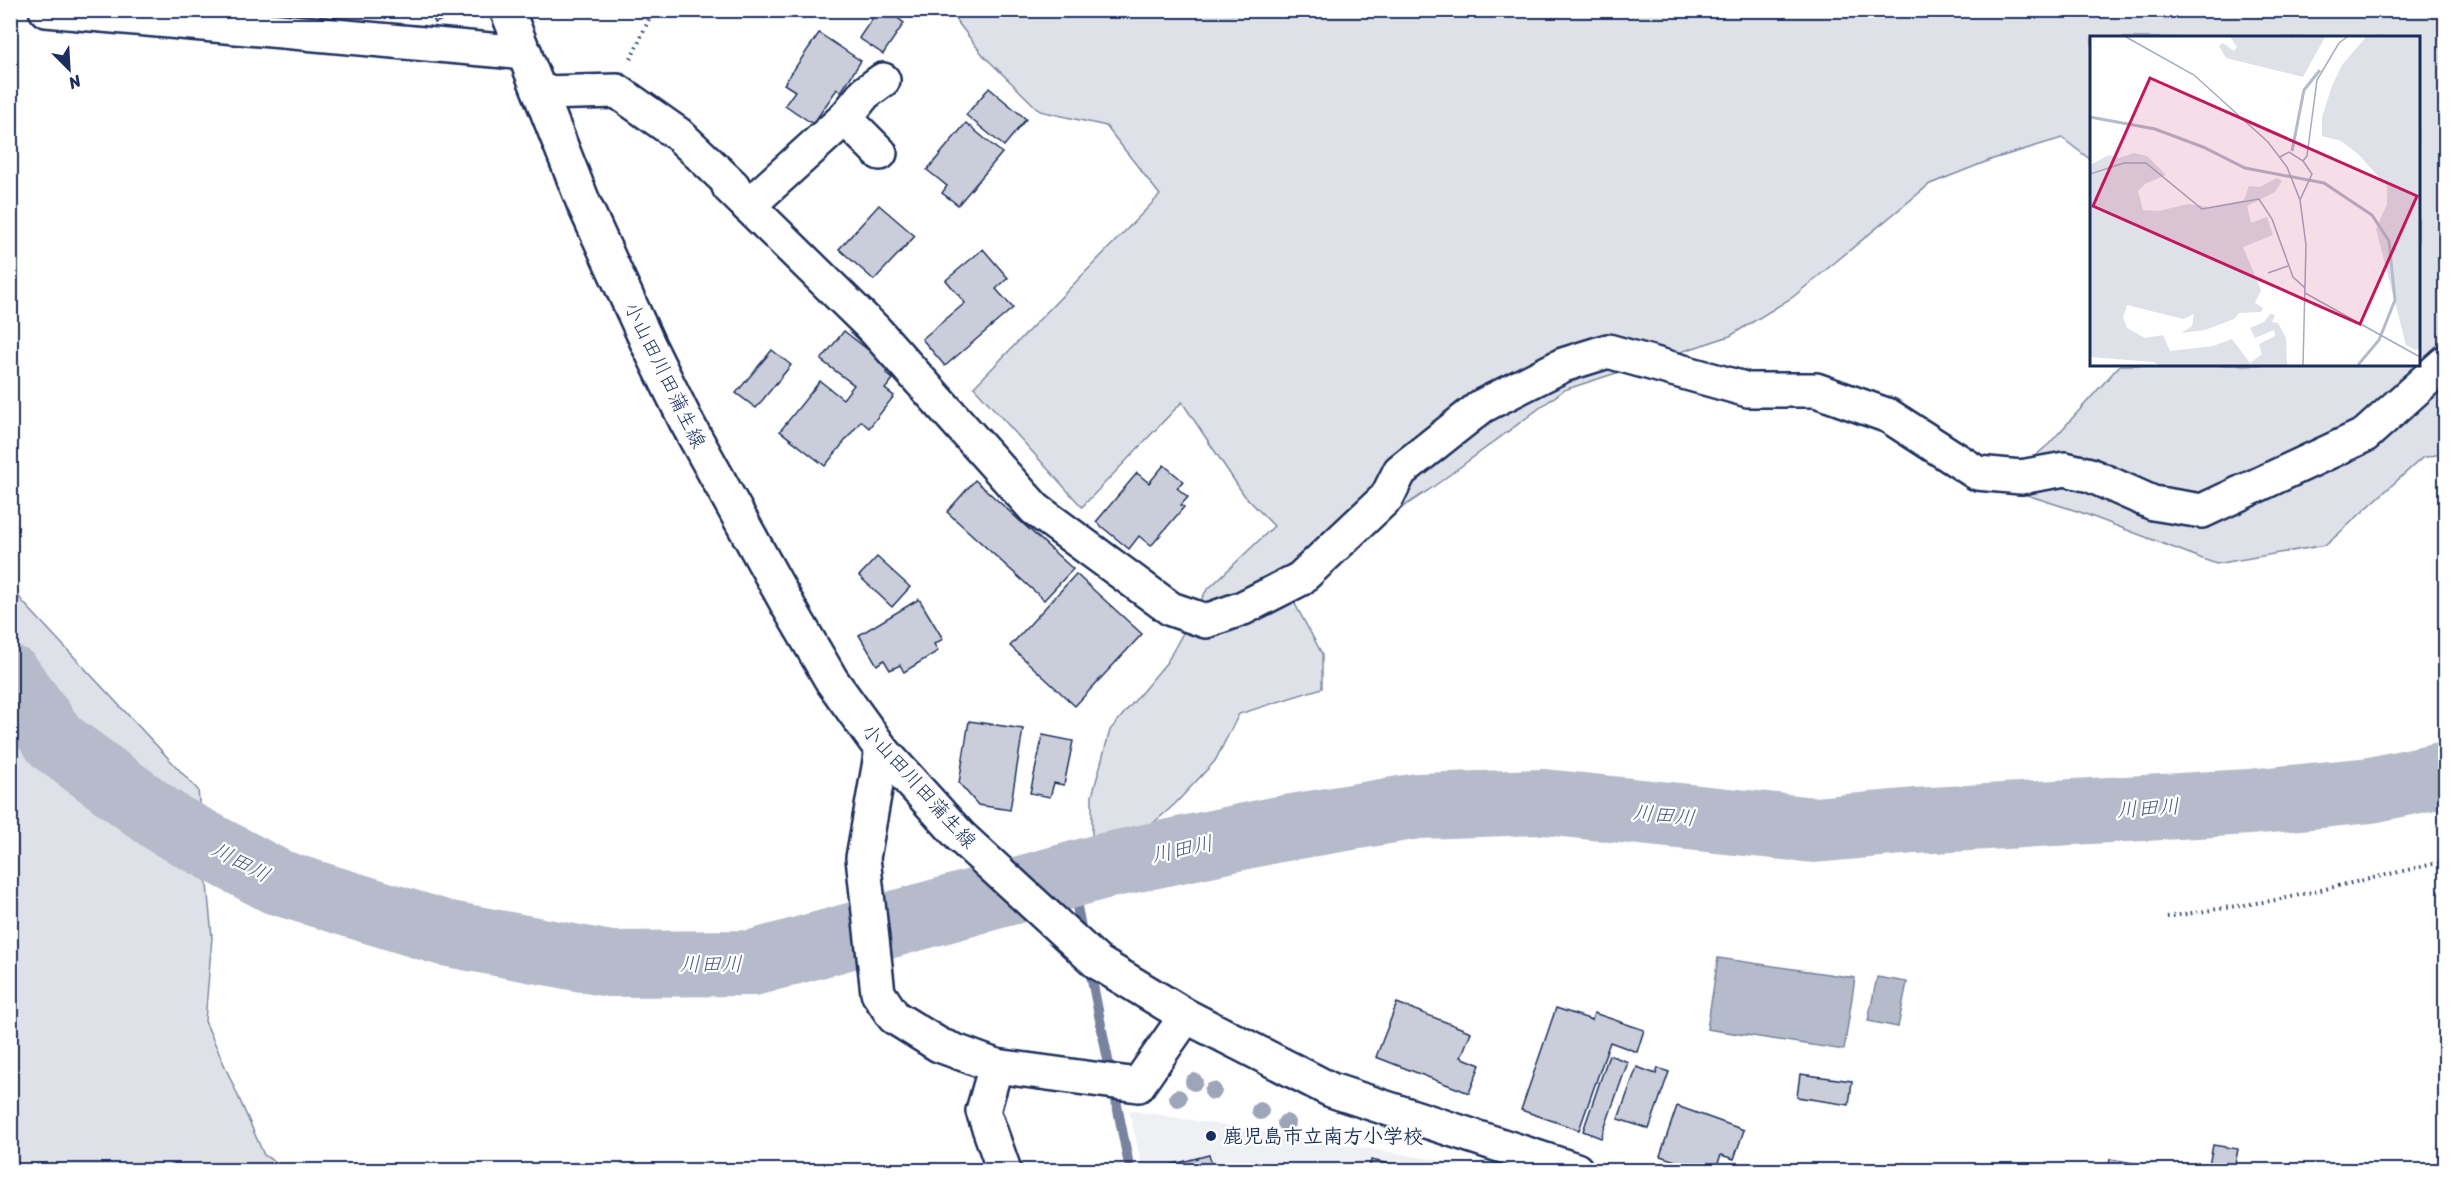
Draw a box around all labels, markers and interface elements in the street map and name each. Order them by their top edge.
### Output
inset map [2090,36,2420,366]
north arrow [39,39,99,99]
text: N [63,66,87,98]
street label: 小山田川田蒲生線 [614,295,716,455]
street label: 小山田川田蒲生線 [852,715,986,857]
water label: 川田川 [2115,787,2181,829]
water label: 川田川 [1631,793,1697,837]
water label: 川田川 [1147,824,1217,874]
water label: 川田川 [204,830,278,894]
water label: 川田川 [680,945,743,983]
place label: 鹿児島市立南方小学校 [1223,1119,1423,1154]
marker: 鹿児島市立南方小学校 [1204,1129,1218,1143]

